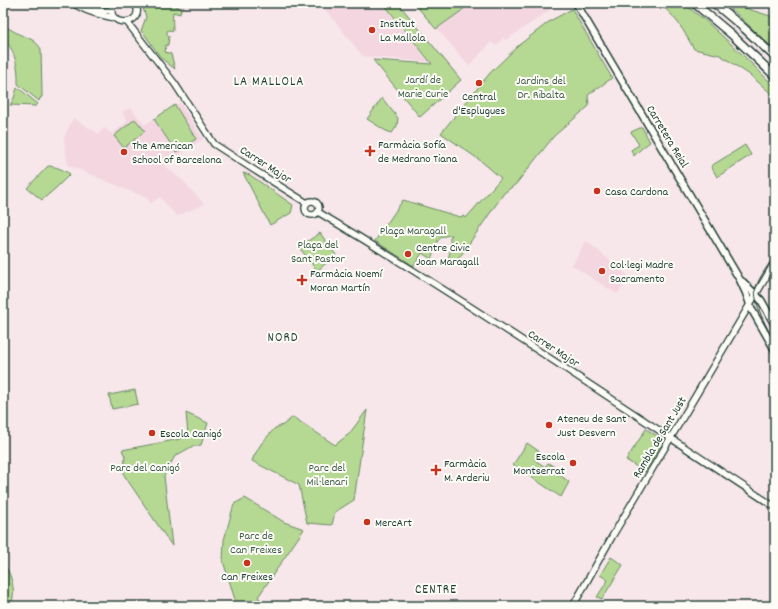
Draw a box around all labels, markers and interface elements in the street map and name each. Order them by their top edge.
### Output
place label: Institut La Mallola [380,16,426,47]
marker: Institut La Mallola [367,25,377,35]
park label: Jardí de Marie Curie [398,72,448,103]
district label: LA MALLOLA [234,73,304,92]
park label: Jardins del Dr. Ribalta [516,73,566,104]
marker: Central d'Esplugues [474,78,484,88]
place label: Central d'Esplugues [453,89,505,120]
street label: Carretera Reial [641,102,692,171]
place label: Farmàcia Sofía de Medrano Tiana [378,137,457,168]
place label: The American School of Barcelona [132,138,222,169]
street label: Carrer Major [236,142,295,189]
marker: Farmàcia Sofía de Medrano Tiana [365,146,375,156]
marker: The American School of Barcelona [119,147,129,157]
place label: Casa Cardona [605,184,669,201]
marker: Casa Cardona [592,186,602,196]
park label: Plaça Maragall [380,223,446,240]
park label: Plaça del Sant Pastor [291,237,346,268]
place label: Centre Civic Joan Maragall [416,240,479,271]
marker: Centre Civic Joan Maragall [403,249,413,259]
place label: Col·legi Madre Sacramento [610,257,673,288]
place label: Farmàcia Noemí Moran Martín [310,266,383,297]
marker: Col·legi Madre Sacramento [597,266,607,276]
marker: Farmàcia Noemí Moran Martín [297,275,307,285]
street label: Carrer Major [524,326,583,373]
district label: NORD [268,329,298,348]
street label: Rambla de Sant Just [629,393,692,482]
place label: Ateneu de Sant Just Desvern [557,411,627,442]
marker: Ateneu de Sant Just Desvern [544,420,554,430]
place label: Escola Canigó [160,426,222,443]
marker: Escola Canigó [147,428,157,438]
place label: Escola Montserrat [513,449,566,480]
place label: Farmàcia M. Arderiu [444,456,490,487]
marker: Escola Montserrat [568,458,578,468]
park label: Parc del Canigó [110,460,180,477]
park label: Parc del Mil·lenari [307,460,347,491]
marker: Farmàcia M. Arderiu [431,465,441,475]
place label: MercArt [375,515,413,532]
marker: MercArt [362,517,372,527]
park label: Parc de Can Freixes [230,528,282,559]
marker: Can Freixes [242,558,252,568]
place label: Can Freixes [221,569,273,586]
district label: CENTRE [415,581,457,600]

